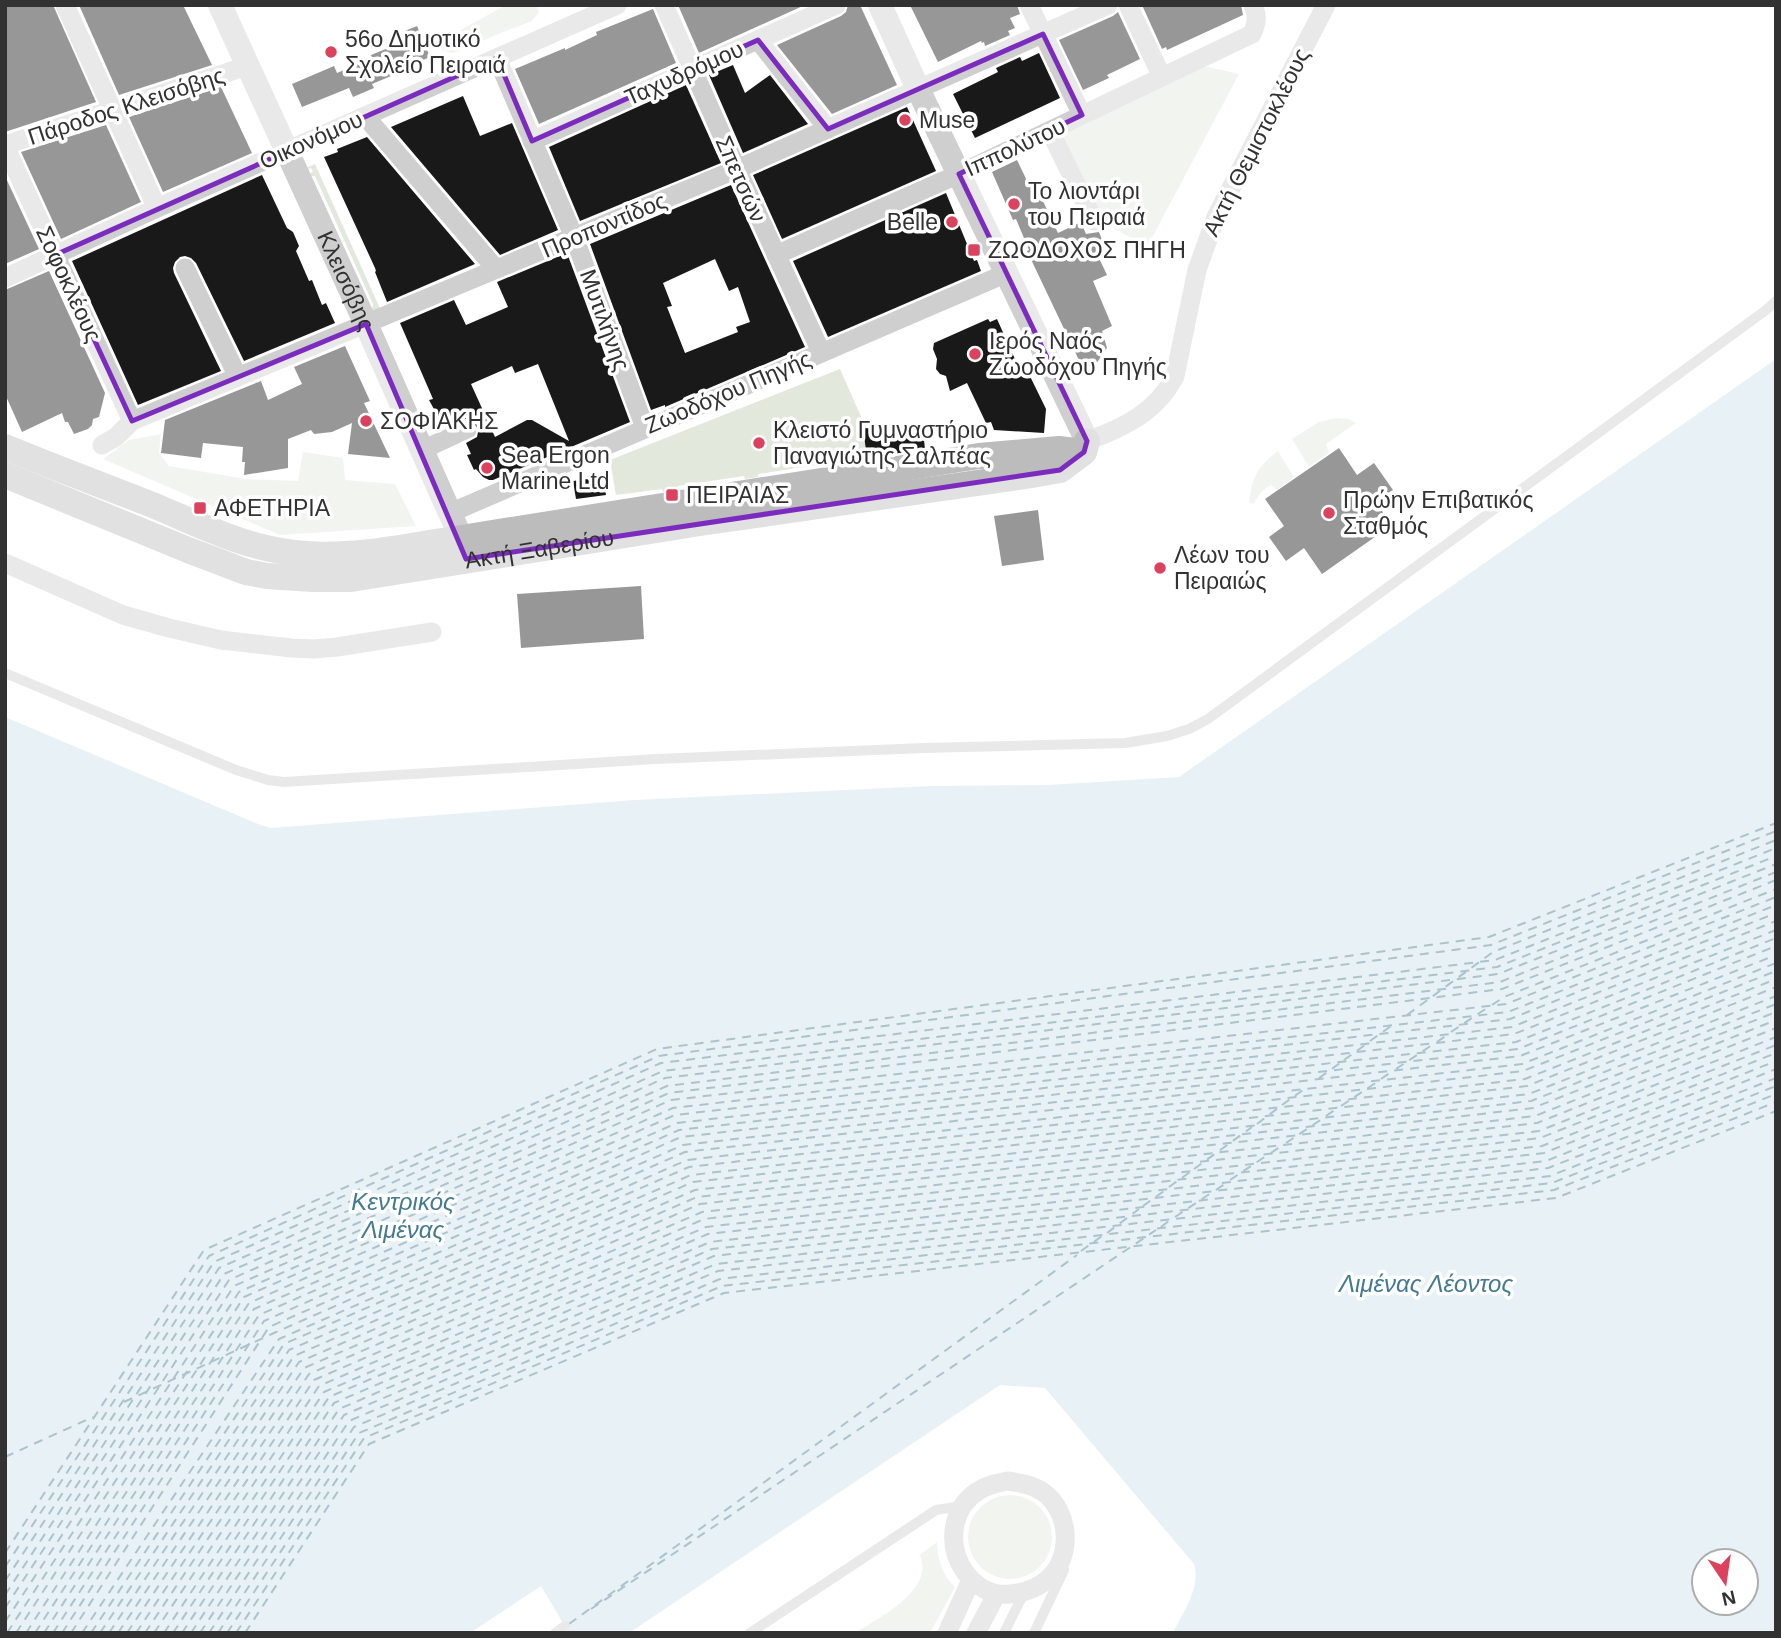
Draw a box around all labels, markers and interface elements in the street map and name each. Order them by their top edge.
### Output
place label: 56ο Δημοτικό Σχολείο Πειραιά [345,26,506,78]
street label: Ταχυδρόμου [621,35,747,111]
marker: 56ο Δημοτικό Σχολείο Πειραιά [323,44,339,60]
street label: Ακτή Θεμιστοκλέους [1197,44,1315,240]
street label: Πάροδος Κλεισόβης [24,62,228,150]
street label: Οικονόμου [255,106,367,174]
place label: Muse [919,107,975,133]
marker: Muse [897,112,913,128]
street label: Ιππολύτου [961,112,1069,182]
street label: Σπετσών [710,132,772,226]
place label: Το λιοντάρι του Πειραιά [1028,178,1145,230]
street label: Προποντίδος [538,187,670,263]
marker: Το λιοντάρι του Πειραιά [1006,196,1022,212]
place label: Belle [887,209,938,235]
marker: Belle [944,214,960,230]
street label: Σοφοκλέους [31,222,107,346]
street label: Κλεισόβης [312,227,380,334]
place label: ΖΩΟΔΟΧΟΣ ΠΗΓΗ [988,237,1186,263]
marker: ΖΩΟΔΟΧΟΣ ΠΗΓΗ [966,242,982,258]
street label: Μυτιλήνης [575,266,635,374]
place label: Ιερός Ναός Ζωοδόχου Πηγής [989,328,1167,380]
street label: Ζωοδόχου Πηγής [641,345,815,439]
marker: Ιερός Ναός Ζωοδόχου Πηγής [967,346,983,362]
place label: ΣΟΦΙΑΚΗΣ [380,408,498,434]
marker: ΣΟΦΙΑΚΗΣ [358,413,374,429]
place label: Κλειστό Γυμναστήριο Παναγιώτης Σαλπέας [773,417,991,469]
marker: Κλειστό Γυμναστήριο Παναγιώτης Σαλπέας [751,435,767,451]
place label: Sea Ergon Marine Ltd [501,442,610,494]
marker: Sea Ergon Marine Ltd [479,460,495,476]
place label: ΠΕΙΡΑΙΑΣ [686,482,789,508]
marker: ΠΕΙΡΑΙΑΣ [664,487,680,503]
place label: Πρώην Επιβατικός Σταθμός [1343,487,1533,539]
place label: ΑΦΕΤΗΡΙΑ [214,495,331,521]
marker: ΑΦΕΤΗΡΙΑ [192,500,208,516]
marker: Πρώην Επιβατικός Σταθμός [1321,505,1337,521]
street label: Ακτή Ξαβερίου [463,524,616,574]
place label: Λέων του Πειραιώς [1174,542,1270,594]
marker: Λέων του Πειραιώς [1152,560,1168,576]
water label: Κεντρικός Λιμένας [351,1188,455,1243]
water label: Λιμένας Λέοντος [1337,1270,1513,1297]
north arrow [1690,1547,1760,1617]
text: N [1720,1586,1738,1610]

